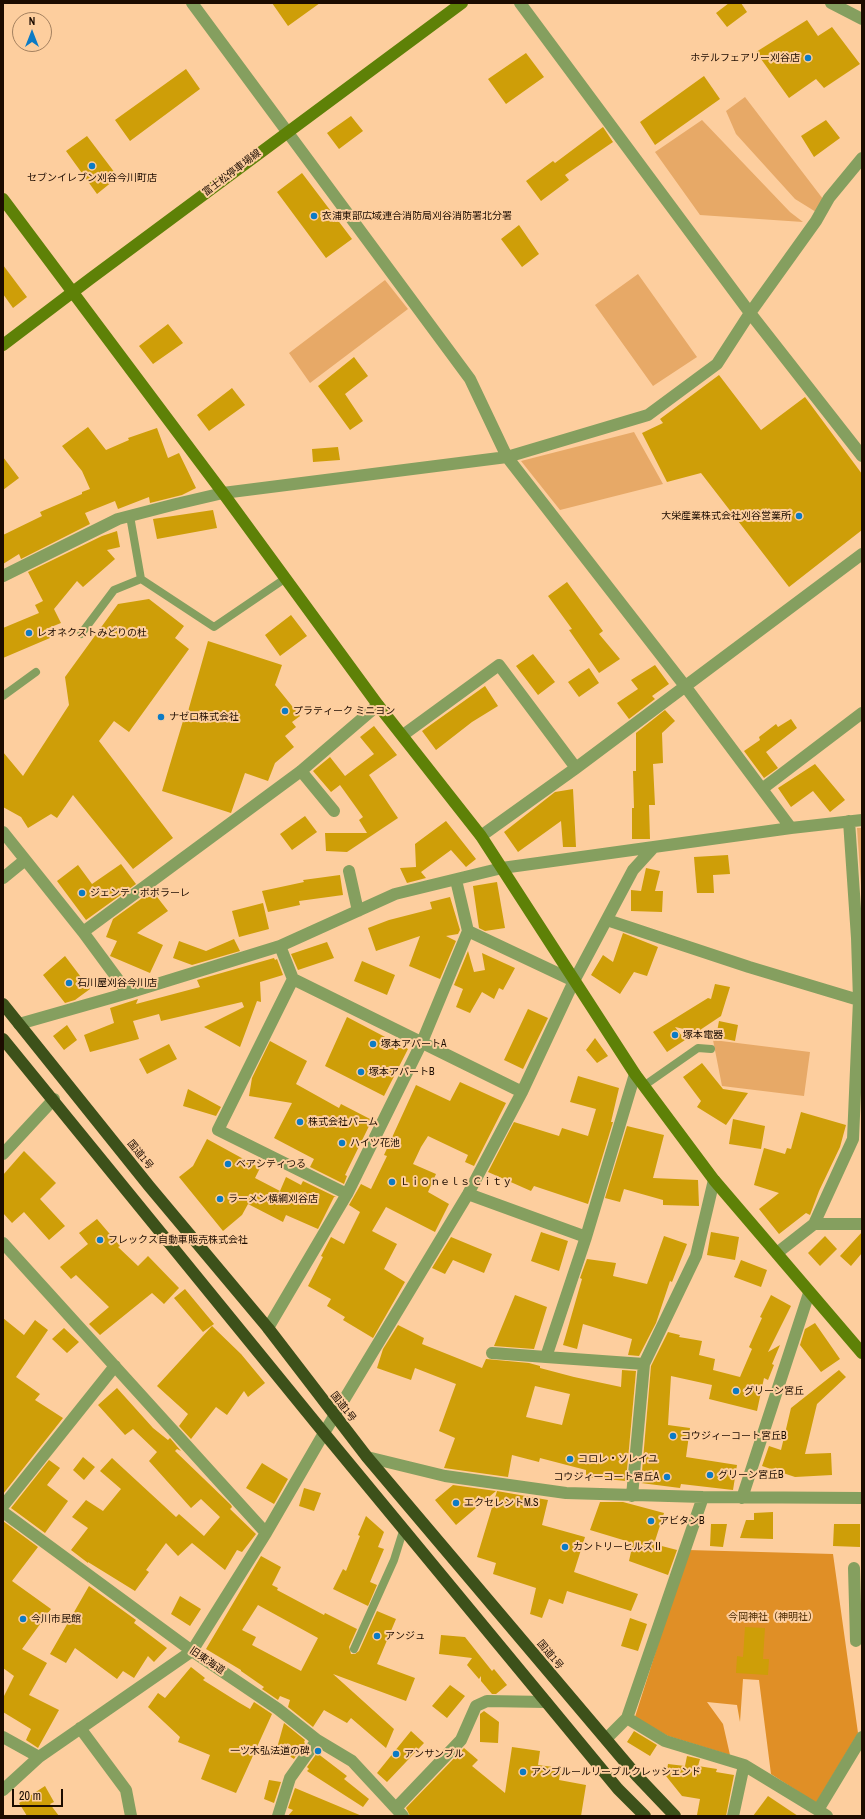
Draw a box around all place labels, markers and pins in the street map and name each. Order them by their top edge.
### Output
place label: ホテルフェアリー刈谷店 [690,52,800,64]
marker: ホテルフェアリー刈谷店 [803,53,813,63]
marker: セブンイレブン刈谷今川町店 [87,161,97,171]
place label: セブンイレブン刈谷今川町店 [27,172,157,184]
place label: 衣浦東部広域連合消防局刈谷消防署北分署 [322,210,512,222]
marker: 衣浦東部広域連合消防局刈谷消防署北分署 [309,211,319,221]
place label: 大栄産業株式会社刈谷営業所 [661,510,791,522]
marker: 大栄産業株式会社刈谷営業所 [794,511,804,521]
place label: レオネクストみどりの杜 [37,627,147,639]
marker: レオネクストみどりの杜 [24,628,34,638]
place label: プラティーク ミニヨン [293,705,395,717]
marker: プラティーク ミニヨン [280,706,290,716]
place label: ナゼロ株式会社 [169,711,239,723]
marker: ナゼロ株式会社 [156,712,166,722]
place label: ジェンテ・ポポラーレ [90,887,190,899]
marker: ジェンテ・ポポラーレ [77,888,87,898]
place label: 石川屋刈谷今川店 [77,977,157,989]
marker: 石川屋刈谷今川店 [64,978,74,988]
place label: 塚本電器 [683,1029,723,1041]
marker: 塚本電器 [670,1030,680,1040]
place label: 塚本アパートA [381,1038,446,1050]
marker: 塚本アパートA [368,1039,378,1049]
place label: 塚本アパートB [369,1066,434,1078]
marker: 塚本アパートB [356,1067,366,1077]
place label: 株式会社パーム [308,1116,378,1128]
marker: 株式会社パーム [295,1117,305,1127]
place label: ハイツ花池 [350,1137,400,1149]
marker: ハイツ花池 [337,1138,347,1148]
place label: ベアシティつる [236,1158,306,1170]
marker: ベアシティつる [223,1159,233,1169]
place label: Ｌｉｏｎｅｌｓ Ｃｉｔｙ [400,1176,512,1188]
marker: Ｌｉｏｎｅｌｓ Ｃｉｔｙ [387,1177,397,1187]
place label: ラーメン横綱刈谷店 [228,1193,318,1205]
marker: ラーメン横綱刈谷店 [215,1194,225,1204]
place label: フレックス自動車販売株式会社 [108,1234,248,1246]
marker: フレックス自動車販売株式会社 [95,1235,105,1245]
place label: グリーン宮丘 [744,1385,804,1397]
marker: グリーン宮丘 [731,1386,741,1396]
place label: コウジィーコート宮丘B [681,1430,786,1442]
marker: コウジィーコート宮丘B [668,1431,678,1441]
place label: コロレ・ソレイユ [578,1453,658,1465]
marker: コロレ・ソレイユ [565,1454,575,1464]
place label: グリーン宮丘B [718,1469,783,1481]
marker: グリーン宮丘B [705,1470,715,1480]
place label: コウジィーコート宮丘A [554,1471,659,1483]
marker: コウジィーコート宮丘A [662,1472,672,1482]
place label: エクセレントM.S [464,1497,539,1509]
marker: エクセレントM.S [451,1498,461,1508]
place label: アビタンB [659,1515,704,1527]
marker: アビタンB [646,1516,656,1526]
place label: カントリーヒルズⅡ [573,1541,663,1553]
marker: カントリーヒルズⅡ [560,1542,570,1552]
place label: 今川市民館 [31,1613,81,1625]
marker: 今川市民館 [18,1614,28,1624]
place label: アンジュ [385,1630,425,1642]
marker: アンジュ [372,1631,382,1641]
place label: 一ツ木弘法道の碑 [230,1745,310,1757]
marker: 一ツ木弘法道の碑 [313,1746,323,1756]
place label: アンサンブル [404,1748,464,1760]
marker: アンサンブル [391,1749,401,1759]
place label: アンブルールリーブルクレッシェンド [531,1766,701,1778]
marker: アンブルールリーブルクレッシェンド [518,1767,528,1777]

